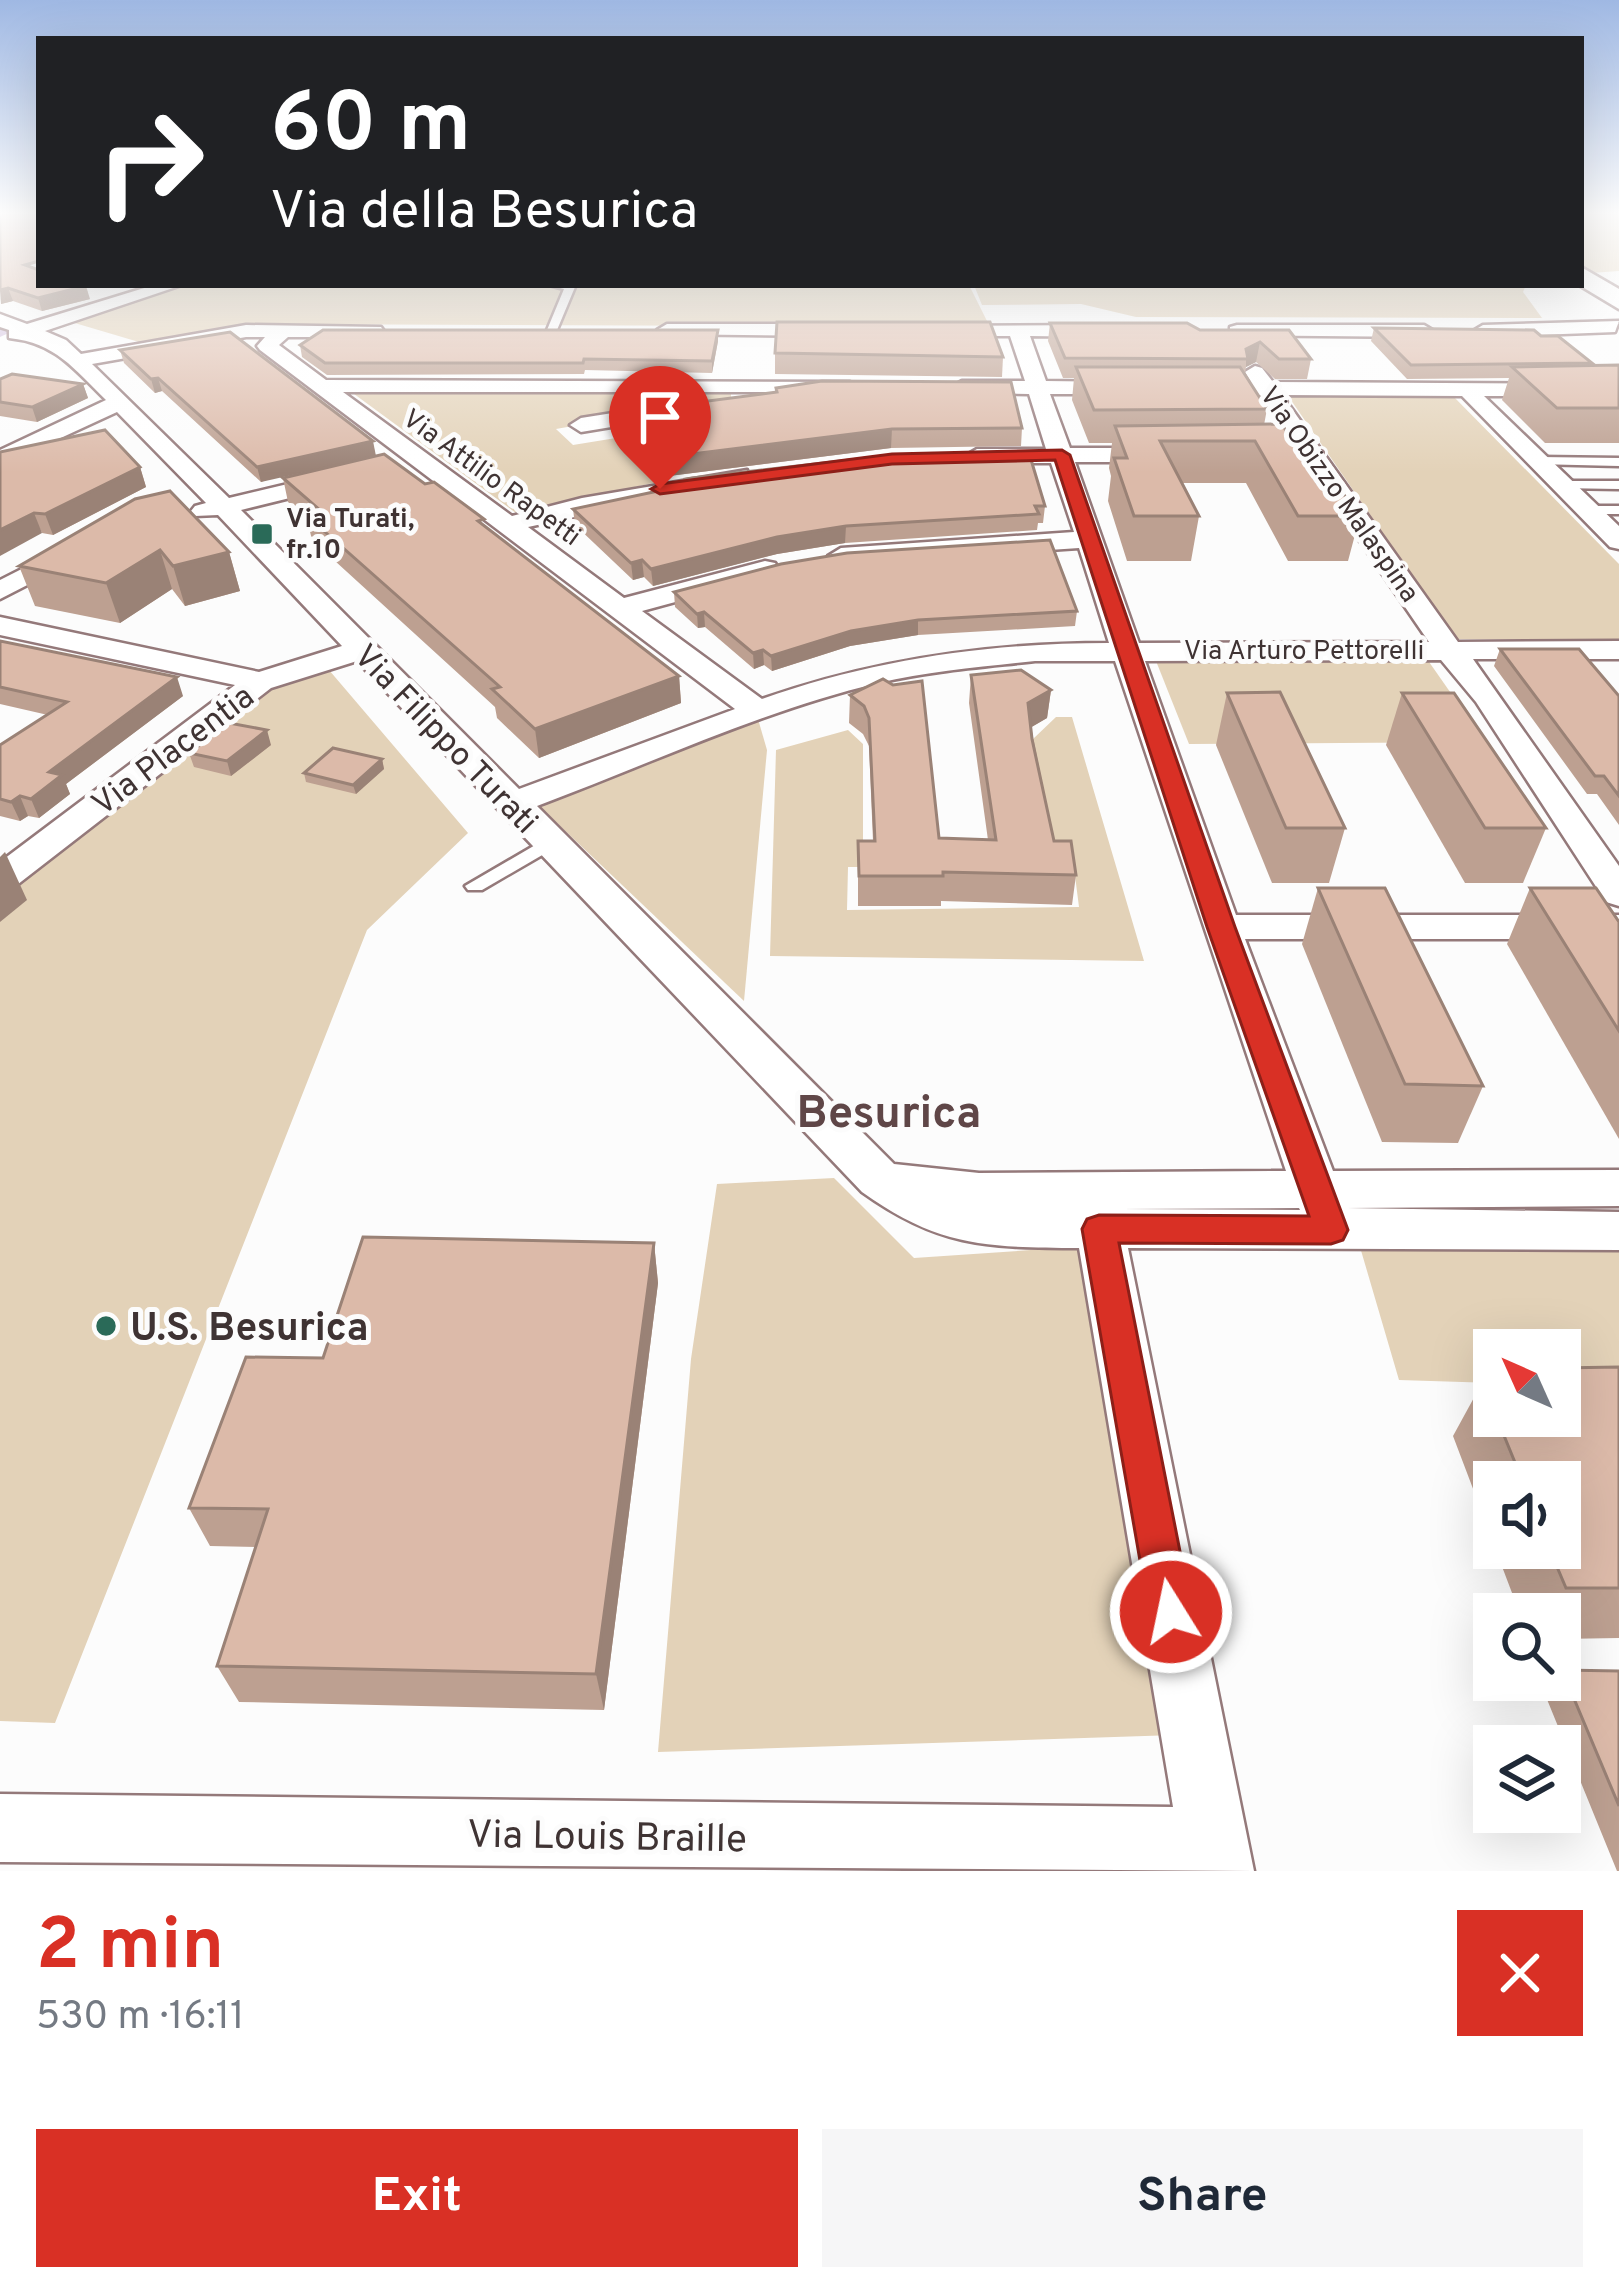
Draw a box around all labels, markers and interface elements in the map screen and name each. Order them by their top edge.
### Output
text: 60 m [270,75,471,181]
icon: right [72,84,228,240]
text: Via della Besurica [270,179,698,248]
pin [609,366,711,489]
street label: Via Obizzo Malaspina [1251,381,1426,610]
icon: arrive [627,384,693,450]
street label: Via Attilio Rapetti [395,403,587,555]
place label: Via Turati, fr.10 [286,503,414,568]
marker: Via Turati, fr.10 [249,521,275,547]
street label: Via Arturo Pettorelli [1184,635,1424,669]
street label: Via Filippo Turati [343,637,545,844]
street label: Via Placentia [85,677,264,827]
district label: Besurica [797,1087,981,1144]
place label: U.S. Besurica [130,1306,369,1355]
marker: U.S. Besurica [93,1313,119,1339]
north arrow [1473,1329,1581,1437]
map controls [1473,1329,1581,1833]
button: sound [1473,1461,1581,1569]
position arrow [1108,1549,1234,1675]
button: search [1473,1593,1581,1701]
button: layers [1473,1725,1581,1833]
street label: Via Louis Braille [467,1813,747,1866]
text: 2 min [36,1903,224,1995]
button: close [1457,1910,1583,2036]
text: 530 m · 16:11 [36,1994,245,2043]
button: Exit [36,2129,798,2267]
button: Share [822,2129,1583,2267]

